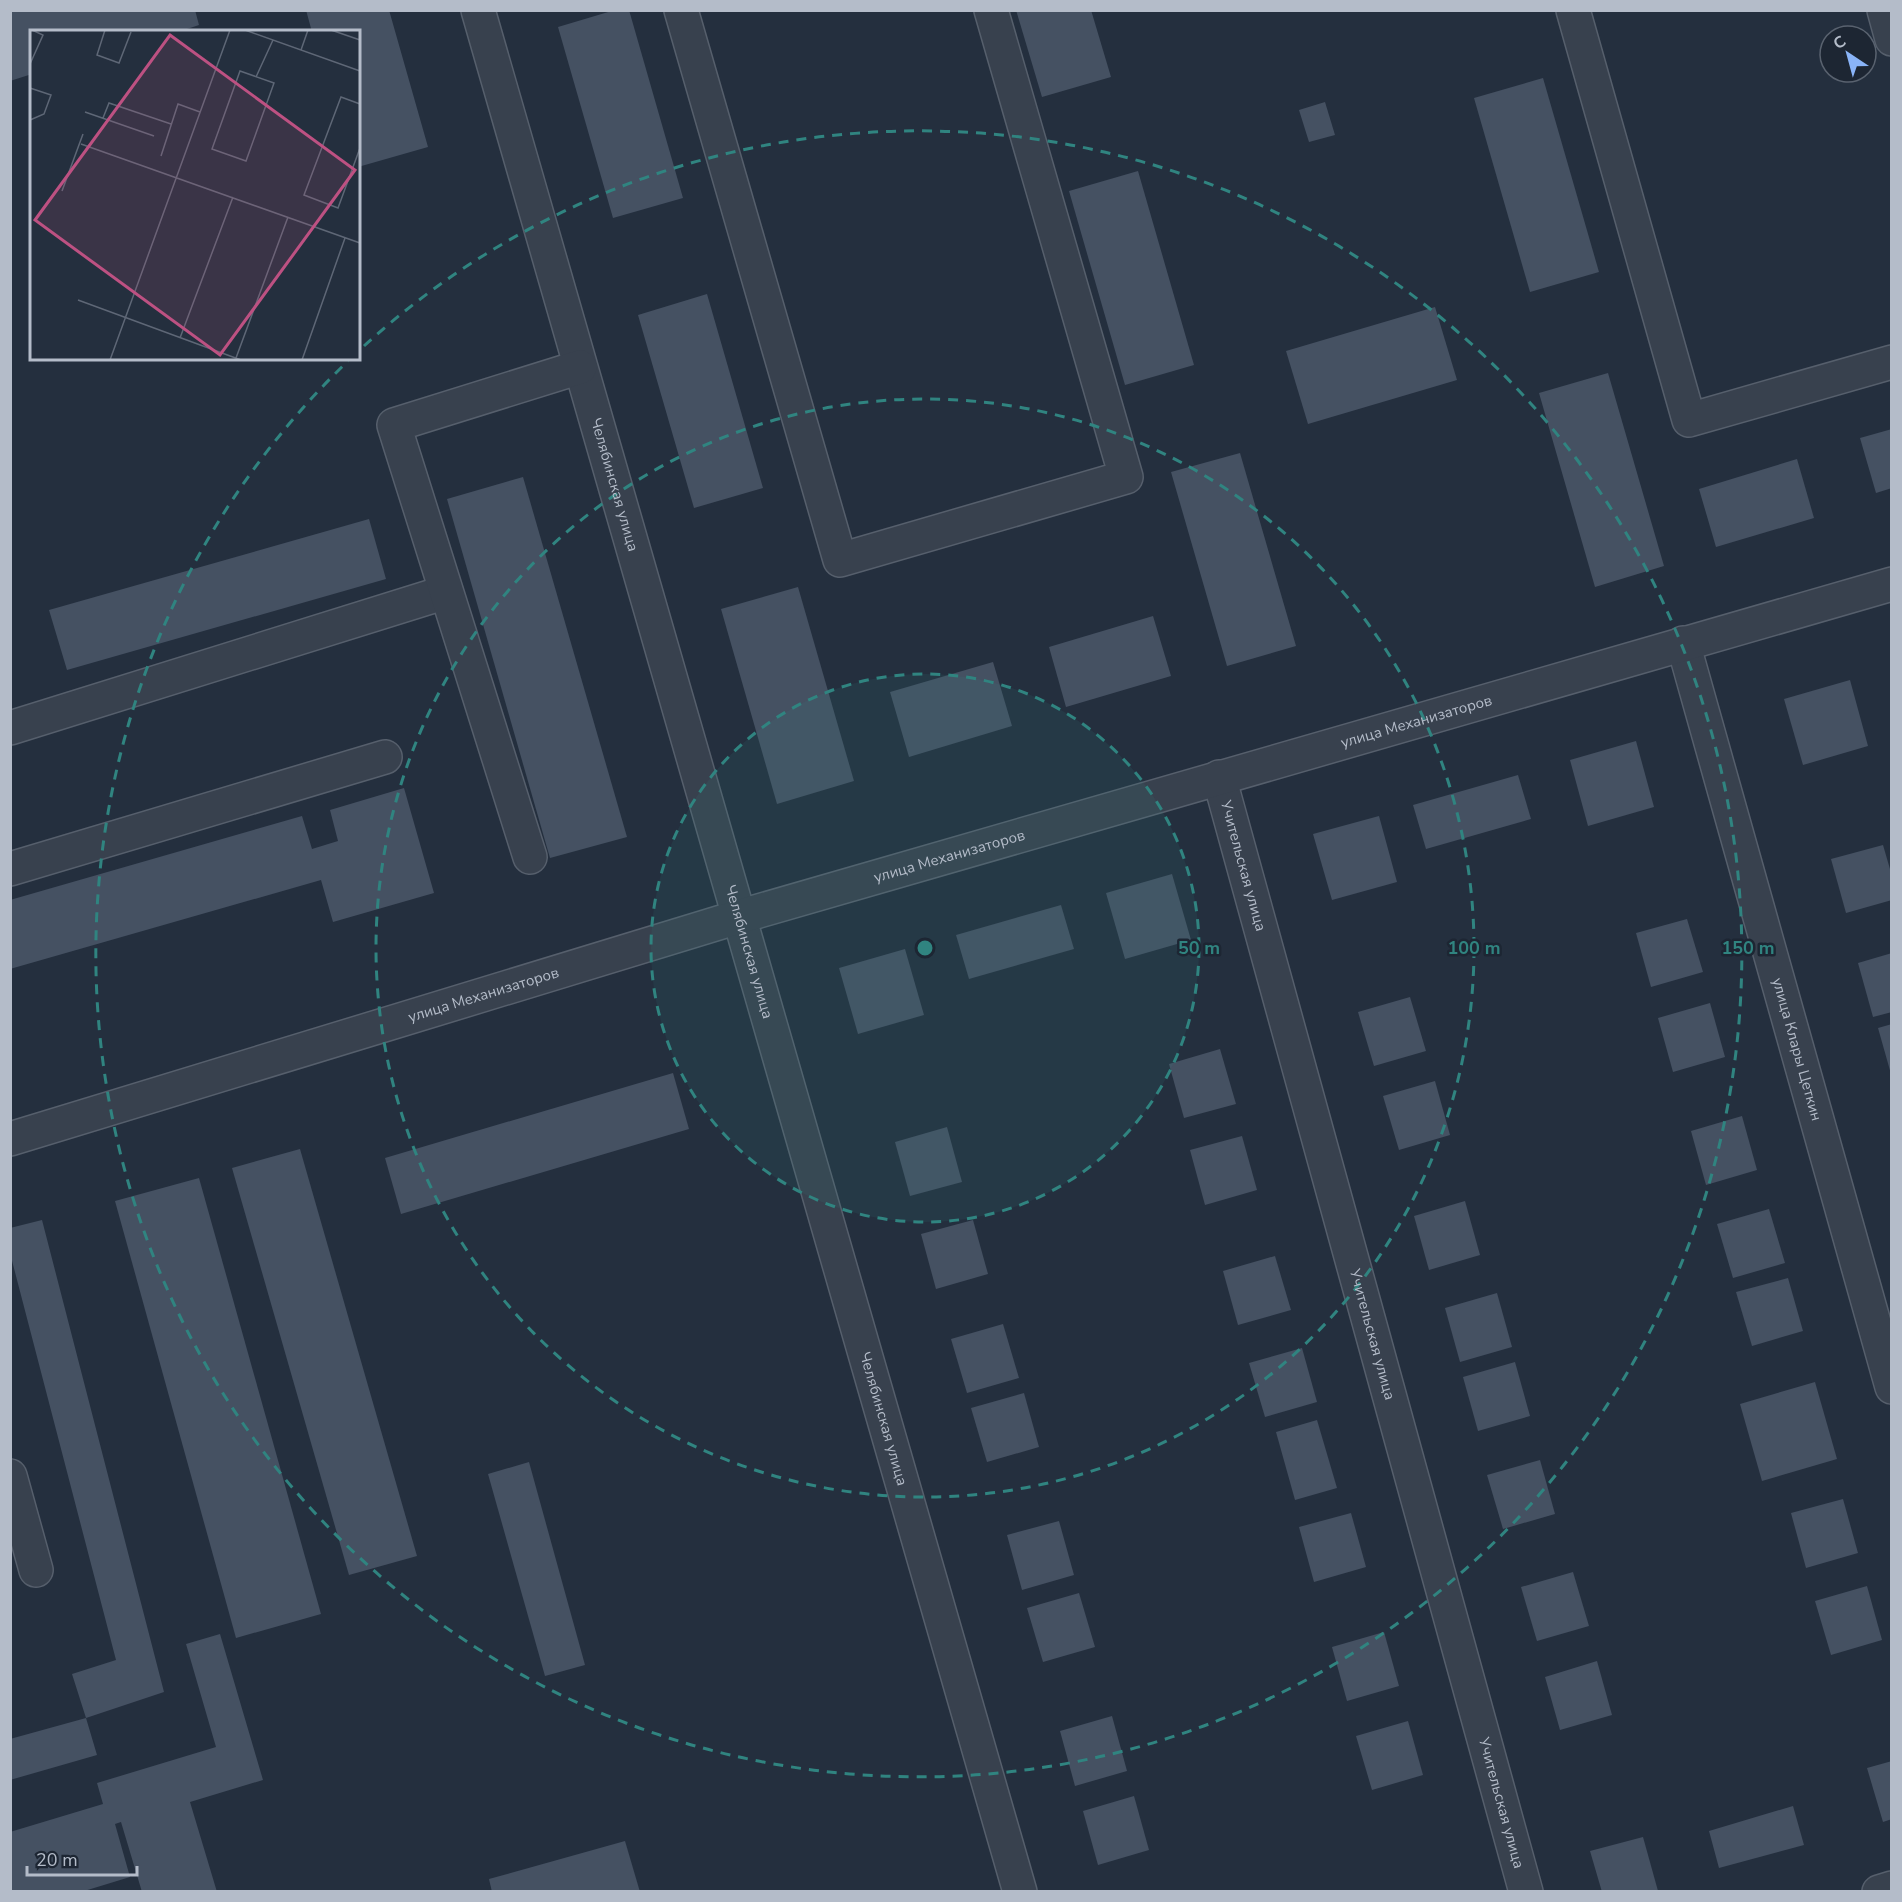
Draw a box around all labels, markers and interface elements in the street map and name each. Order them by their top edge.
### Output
north arrow [1818,24,1878,84]
inset map [30,30,360,360]
text: С [1829,31,1851,55]
street label: Челябинская улица [586,416,643,554]
street label: улица Механизаторов [1338,690,1494,753]
street label: Учительская улица [1216,797,1271,933]
street label: улица Механизаторов [871,825,1027,887]
street label: Челябинская улица [721,883,778,1021]
text: 50 m [1178,936,1220,960]
text: 100 m [1447,936,1501,960]
text: 150 m [1721,936,1775,960]
centre of rings [915,938,935,958]
street label: улица Механизаторов [406,962,561,1027]
street label: улица Клары Цеткин [1767,975,1827,1123]
street label: Учительская улица [1345,1266,1400,1402]
street label: Челябинская улица [855,1350,912,1488]
street label: Учительская улица [1474,1734,1529,1871]
scale bar [27,1839,136,1877]
text: 20 m [36,1848,78,1872]

